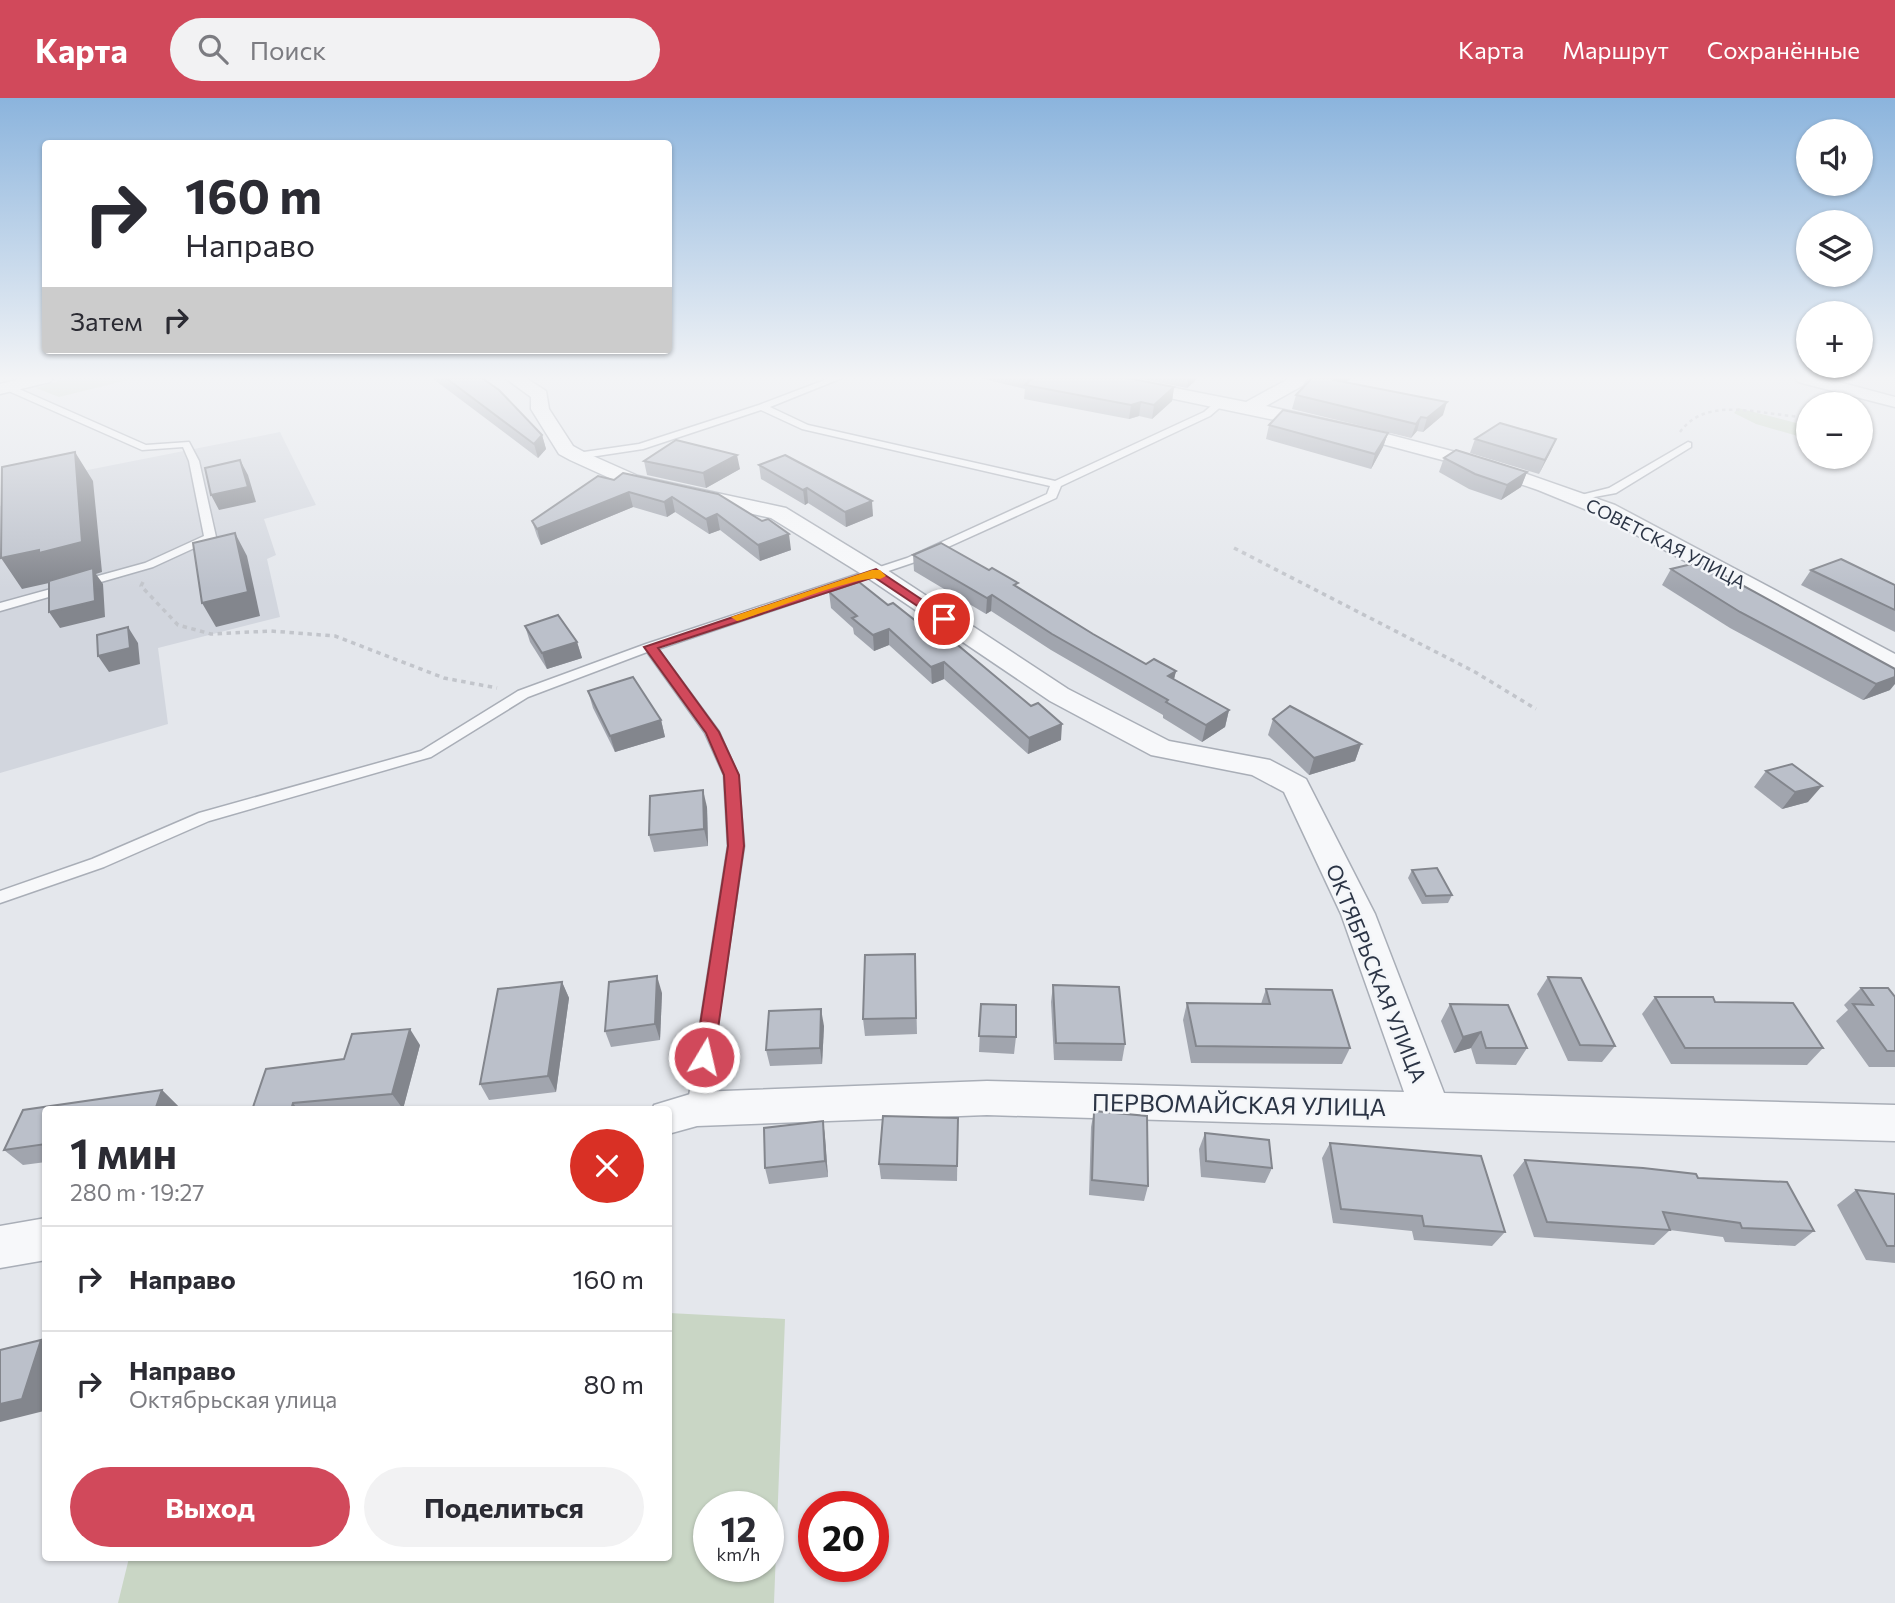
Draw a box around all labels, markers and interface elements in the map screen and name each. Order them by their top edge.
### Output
search box [170,18,660,81]
text: Карта [35,29,128,70]
icon: search [194,30,232,68]
text: Поиск [250,34,326,65]
text: Карта [1458,35,1524,64]
text: Маршрут [1562,35,1669,64]
text: Сохранённые [1707,35,1860,64]
map controls [1796,119,1873,469]
button: sound [1796,119,1873,196]
text: 160 m [185,164,322,224]
icon: right [70,168,161,259]
button: layers [1796,210,1873,287]
text: Направо [185,224,315,264]
icon: right [157,301,195,339]
button: + [1796,301,1873,378]
text: Затем [70,305,143,336]
button: − [1796,392,1873,469]
street label: СОВЕТСКАЯ УЛИЦА [1582,493,1750,593]
pin [914,589,974,649]
icon: arrive [925,600,963,638]
street label: ОКТЯБРЬСКАЯ УЛИЦА [1322,860,1432,1086]
position arrow [667,1020,741,1094]
street label: ПЕРВОМАЙСКАЯ УЛИЦА [1092,1087,1386,1121]
text: 1 мин [70,1126,177,1178]
button: close [570,1129,644,1203]
text: 280 m · 19:27 [70,1178,204,1206]
icon: right [70,1260,108,1298]
text: Направо [129,1263,236,1294]
text: 160 m [572,1263,644,1294]
text: Направо [129,1354,236,1385]
icon: right [70,1365,108,1403]
text: 80 m [584,1368,644,1399]
text: Октябрьская улица [129,1385,337,1413]
button: Выход [70,1467,350,1547]
button: Поделиться [364,1467,644,1547]
speed limit sign: 20 [798,1491,889,1582]
text: 12 [721,1506,756,1549]
text: km/h [717,1543,760,1565]

